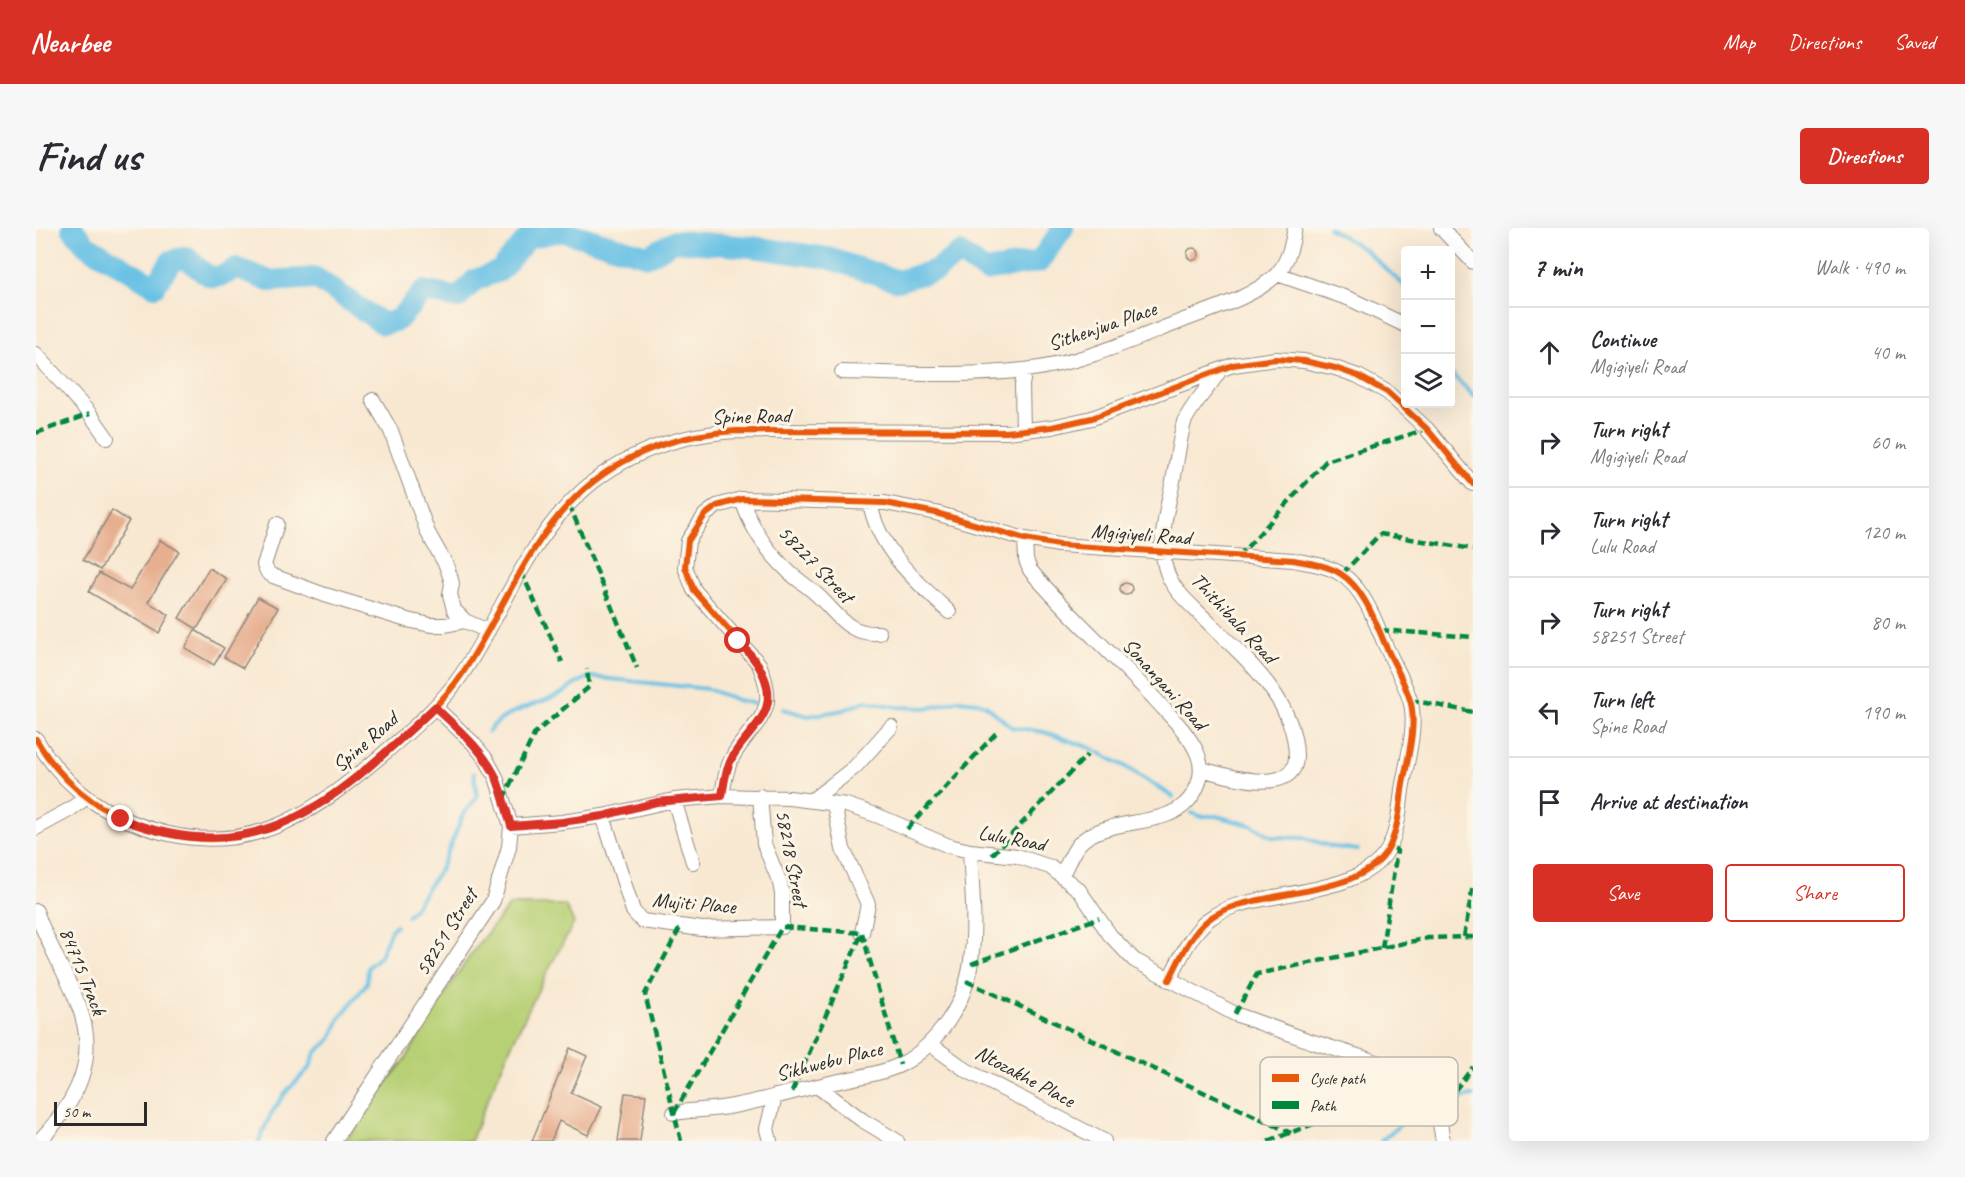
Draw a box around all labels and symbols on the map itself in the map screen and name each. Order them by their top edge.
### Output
street label: Sithenjwa Place [1044,295,1161,357]
street label: Spine Road [711,402,793,430]
street label: Mgigiyeli Road [1090,518,1196,551]
street label: 58227 Street [773,520,862,610]
street label: Thithibala Road [1185,567,1285,671]
route start [724,627,750,653]
street label: Sonangani Road [1117,633,1216,738]
street label: Spine Road [327,705,405,778]
route end [107,805,133,831]
street label: 58218 Street [770,807,815,912]
street label: Lulu Road [976,819,1051,858]
street label: 58251 Street [409,881,485,980]
street label: Mujiti Place [651,886,738,920]
street label: 84715 Track [54,924,113,1020]
street label: Sikhwebu Place [773,1035,886,1087]
street label: Ntozakhe Place [971,1039,1080,1114]
legend [1260,1057,1458,1126]
text: Cycle path [1310,1069,1366,1089]
text: Path [1310,1096,1337,1116]
scale bar [54,1099,147,1126]

